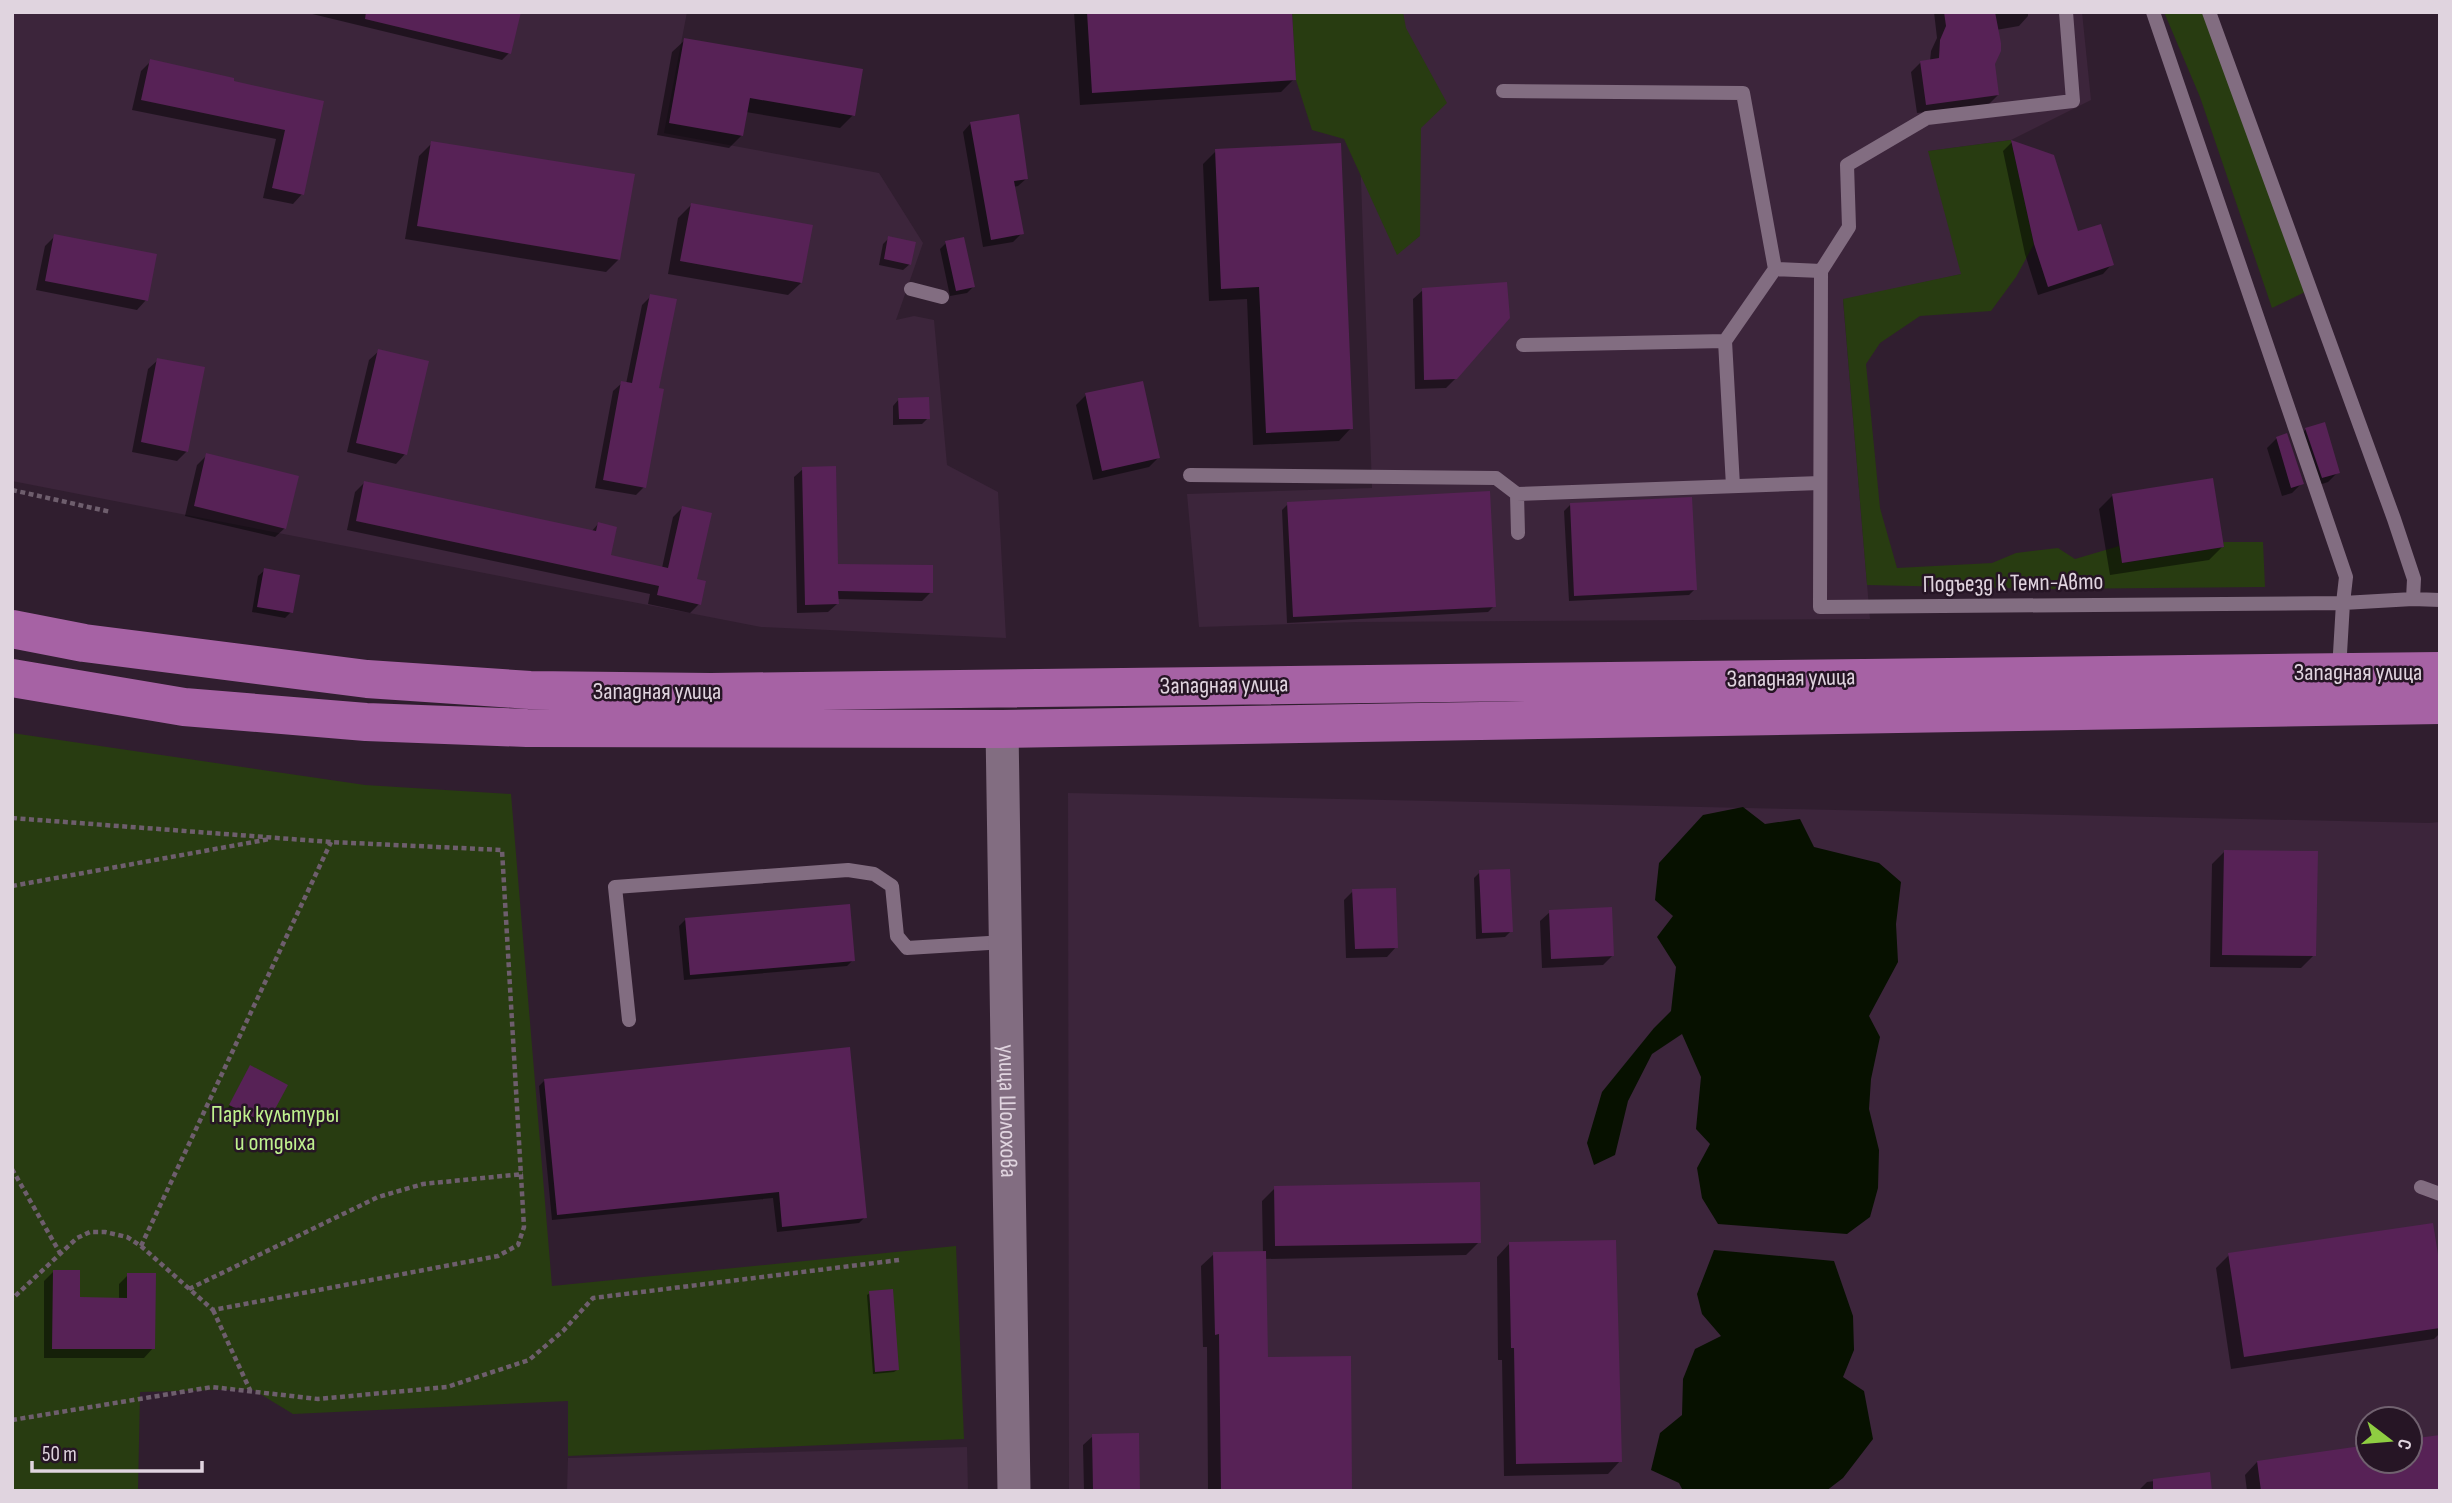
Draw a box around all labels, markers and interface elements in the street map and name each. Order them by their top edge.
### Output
street label: Подъезд к Темп-Авто [1922,567,2104,599]
street label: Западная улица [2294,658,2422,687]
street label: Западная улица [1726,662,1856,694]
street label: Западная улица [1159,669,1289,701]
street label: Западная улица [593,677,721,706]
street label: улица Шолохова [992,1044,1024,1178]
park label: Парк культуры и отдыха [211,1100,339,1157]
north arrow [2354,1405,2424,1475]
scale bar [32,1430,201,1474]
text: С [2391,1436,2416,1452]
text: 50 m [42,1442,77,1467]

